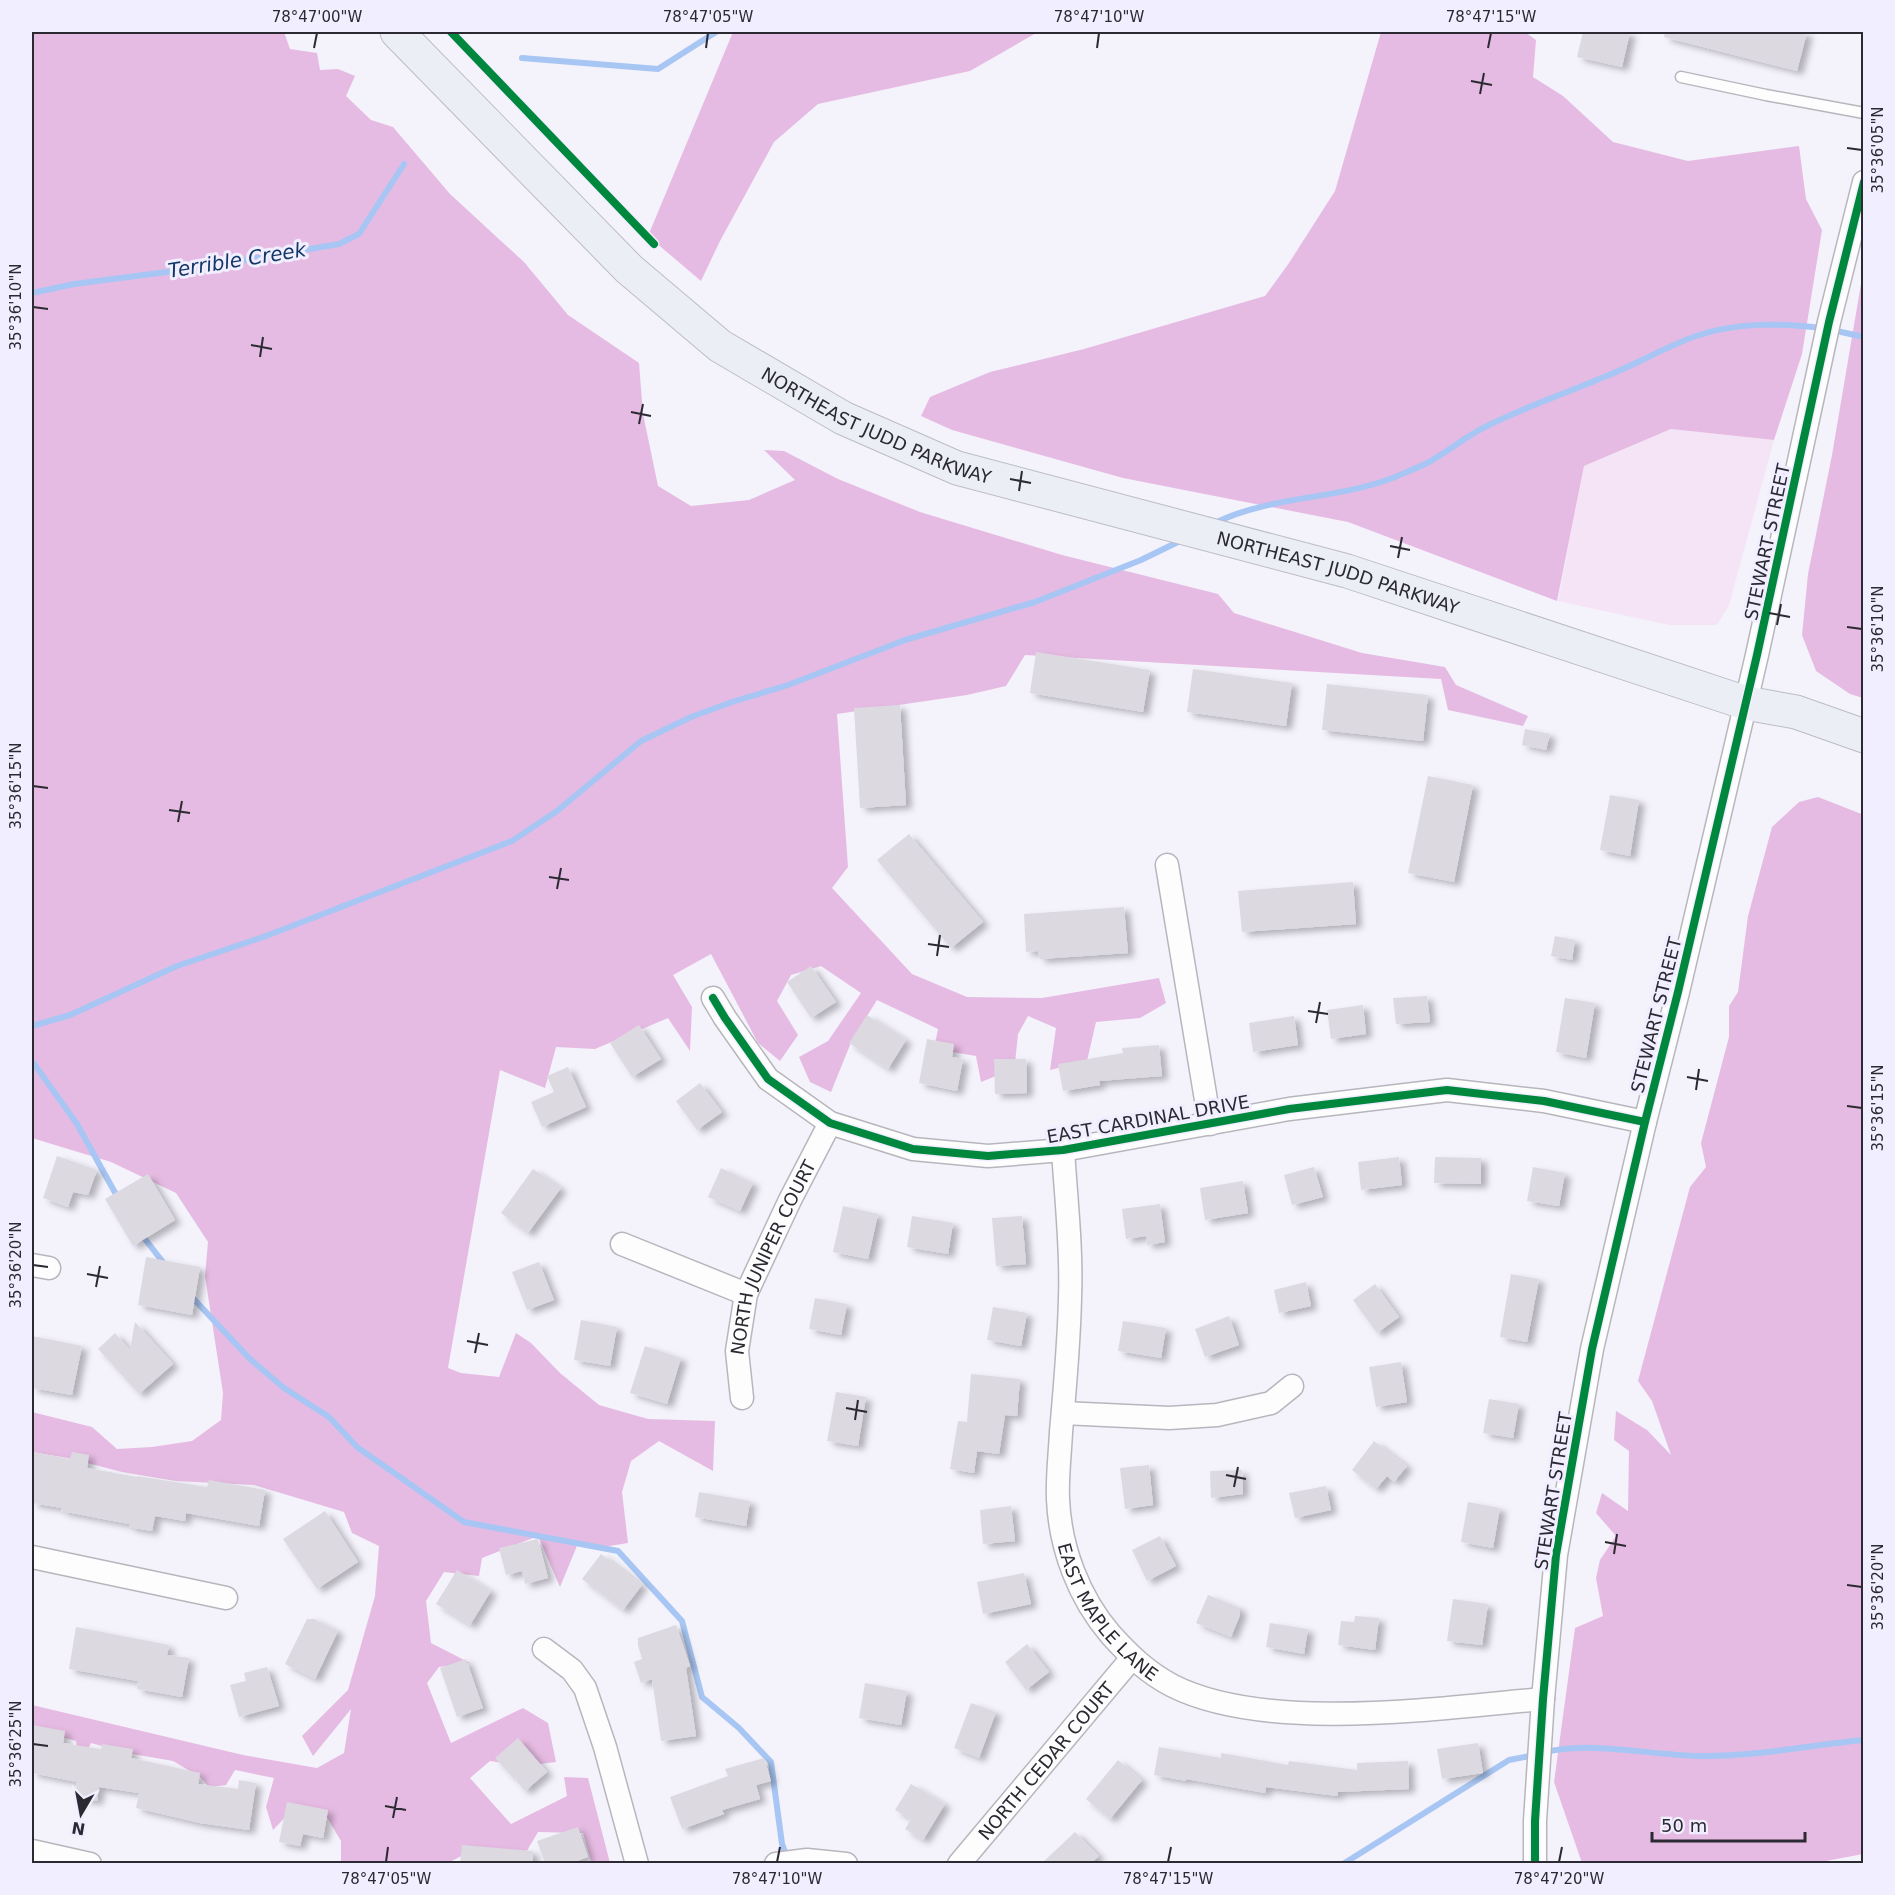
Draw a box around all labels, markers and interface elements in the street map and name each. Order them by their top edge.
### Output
text: 78°47'00"W [272,8,362,26]
text: 78°47'05"W [663,8,753,26]
text: 78°47'10"W [1054,8,1144,26]
text: 78°47'15"W [1446,8,1536,26]
text: 35°36'05"N [1869,106,1887,194]
water label: Terrible Creek [166,237,309,283]
text: 35°36'10"N [7,263,25,351]
street label: NORTHEAST JUDD PARKWAY [758,362,994,487]
street label: STEWART STREET [1740,461,1794,622]
street label: NORTHEAST JUDD PARKWAY [1215,527,1463,618]
text: 35°36'10"N [1869,585,1887,673]
text: 35°36'15"N [7,742,25,830]
street label: STEWART STREET [1627,934,1686,1095]
text: 35°36'15"N [1869,1064,1887,1152]
street label: EAST CARDINAL DRIVE [1045,1091,1251,1147]
street label: NORTH JUNIPER COURT [726,1155,820,1356]
text: 35°36'20"N [7,1221,25,1309]
street label: STEWART STREET [1530,1410,1576,1571]
street label: EAST MAPLE LANE [1054,1540,1162,1685]
text: 35°36'20"N [1869,1543,1887,1631]
street label: NORTH CEDAR COURT [974,1677,1119,1844]
text: 35°36'25"N [7,1700,25,1788]
north arrow [51,1784,111,1844]
scale bar [1652,1805,1805,1843]
text: 50 m [1661,1815,1707,1836]
text: N [70,1818,87,1839]
text: 78°47'05"W [341,1870,431,1888]
text: 78°47'10"W [732,1870,822,1888]
text: 78°47'15"W [1123,1870,1213,1888]
text: 78°47'20"W [1514,1870,1604,1888]

